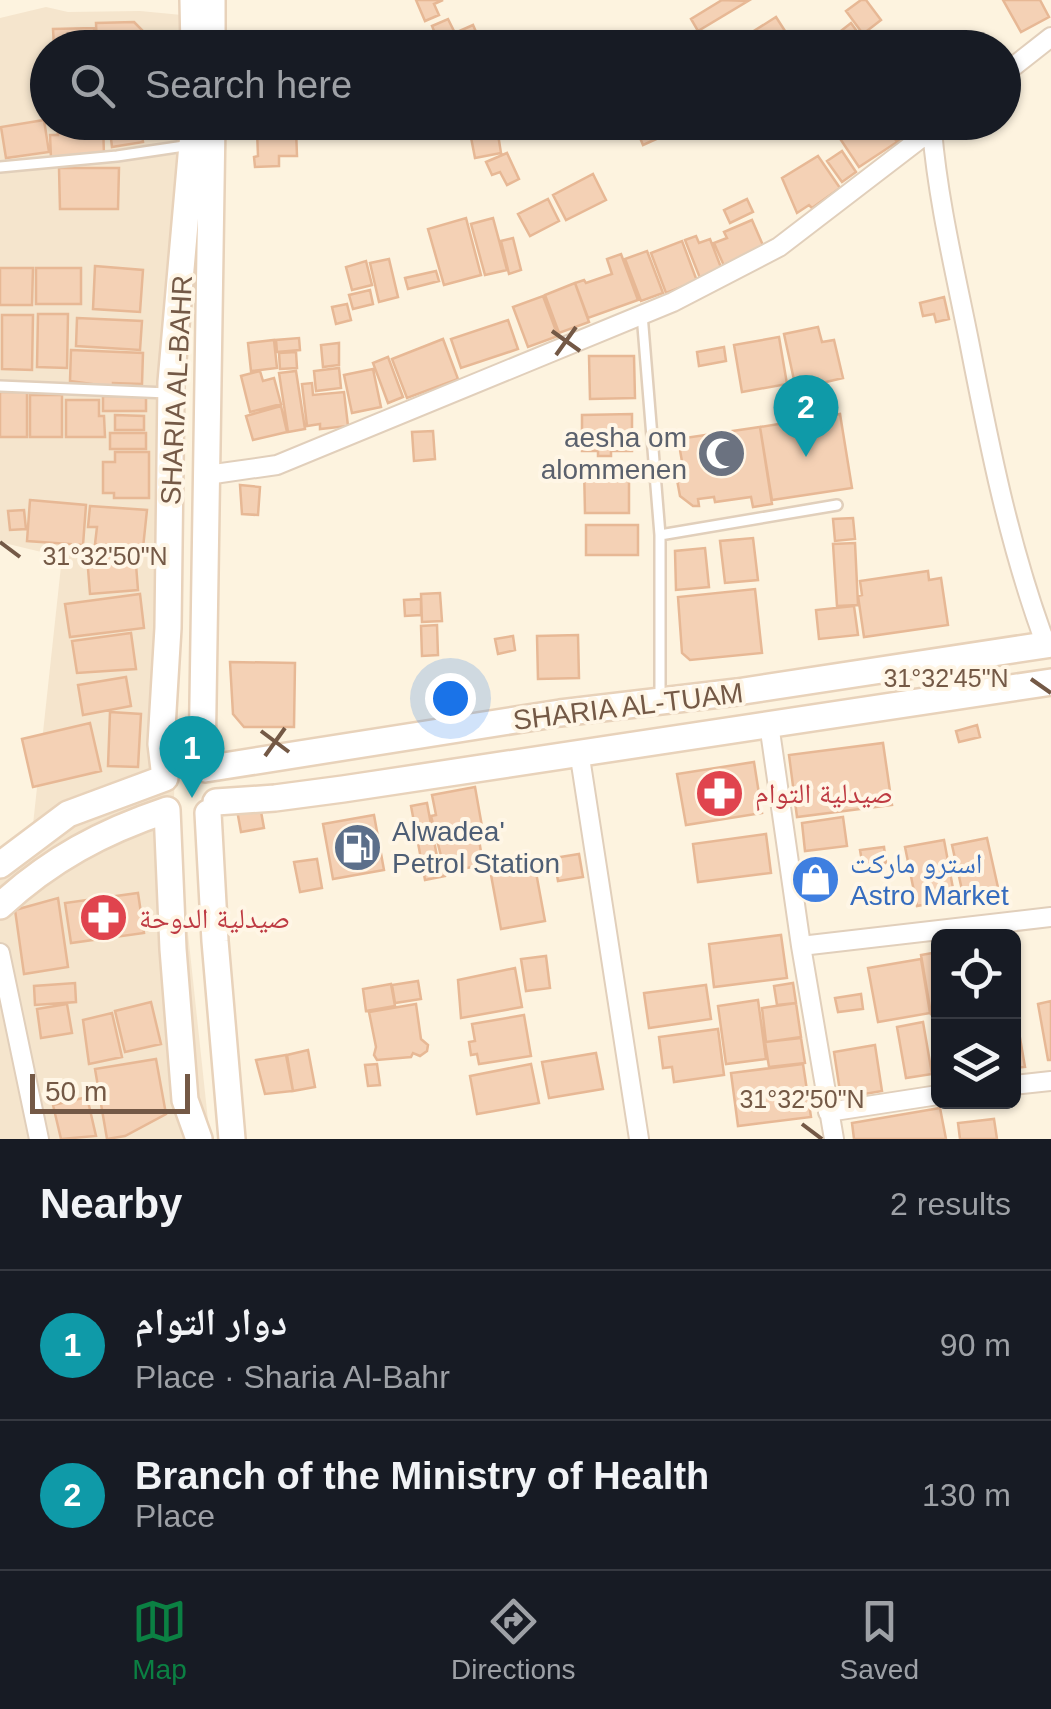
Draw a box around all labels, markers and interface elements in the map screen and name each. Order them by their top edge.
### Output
search box [30,30,1021,140]
icon: search [65,58,120,113]
text: Search here [145,64,352,106]
street label: SHARIA AL-BAHR [155,274,198,506]
pin: 2 [774,374,838,457]
place label: aesha om alommenen [541,422,687,485]
mosque icon: aesha om alommenen [696,427,748,479]
text: 31°32'50"N [42,542,168,570]
text: 31°32'45"N [883,664,1009,692]
your location [425,673,476,724]
street label: SHARIA AL-TUAM [511,677,745,736]
pin: 1 [160,716,224,798]
pharmacy icon: صيدلية التوام [694,767,746,819]
place label: صيدلية التوام [755,778,893,812]
place label: Alwadea' Petrol Station [392,816,560,879]
fuel station icon: Alwadea' Petrol Station [331,821,383,873]
place label: استرو ماركت Astro Market [850,848,1009,911]
shop icon: استرو ماركت Astro Market [789,853,841,905]
pharmacy icon: صيدلية الدوحة [78,892,130,944]
place label: صيدلية الدوحة [139,903,290,934]
map controls [931,929,1021,1109]
button: locate [931,929,1021,1019]
button: layers [931,1019,1021,1109]
scale bar [30,1069,190,1114]
text: 50 m [45,1076,107,1107]
text: 31°32'50"N [739,1085,865,1113]
text: Nearby [40,1180,182,1227]
text: 2 results [890,1186,1011,1222]
text: دوار التوام [135,1301,287,1343]
text: 1 [64,1327,81,1363]
text: 90 m [940,1327,1011,1363]
text: Place · Sharia Al-Bahr [135,1359,450,1395]
text: Branch of the Ministry of Health [135,1455,709,1497]
text: 2 [64,1477,81,1513]
text: 130 m [922,1477,1011,1513]
text: Place [135,1498,215,1534]
tab: Map [132,1594,187,1686]
tab: Directions [451,1594,576,1686]
tab: Saved [840,1594,919,1686]

